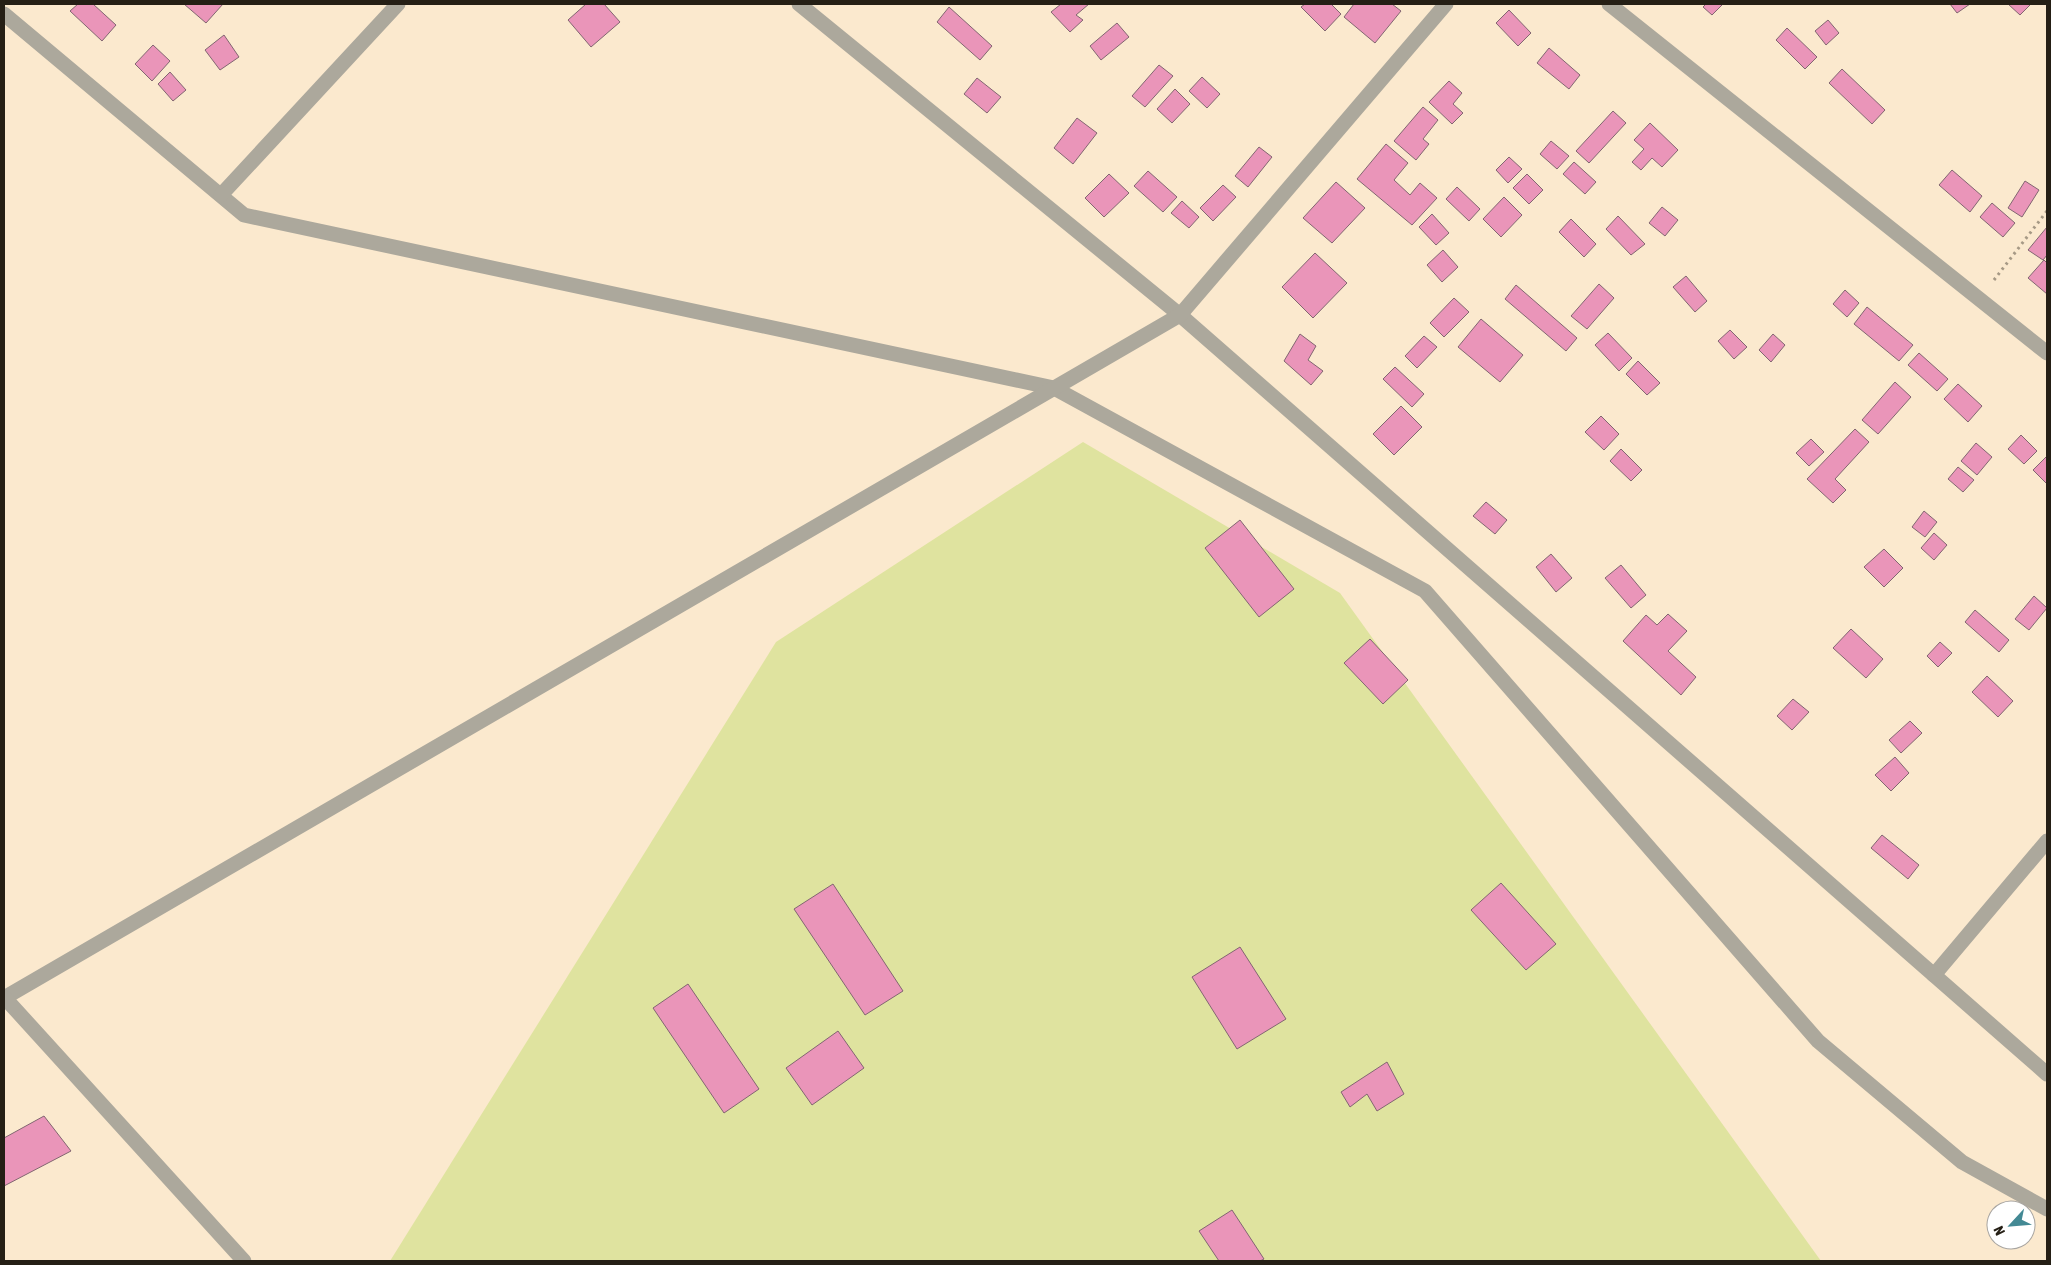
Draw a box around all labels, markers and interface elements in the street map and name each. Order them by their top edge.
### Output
north arrow [1986,1200,2036,1250]
text: N [1990,1223,2008,1238]

